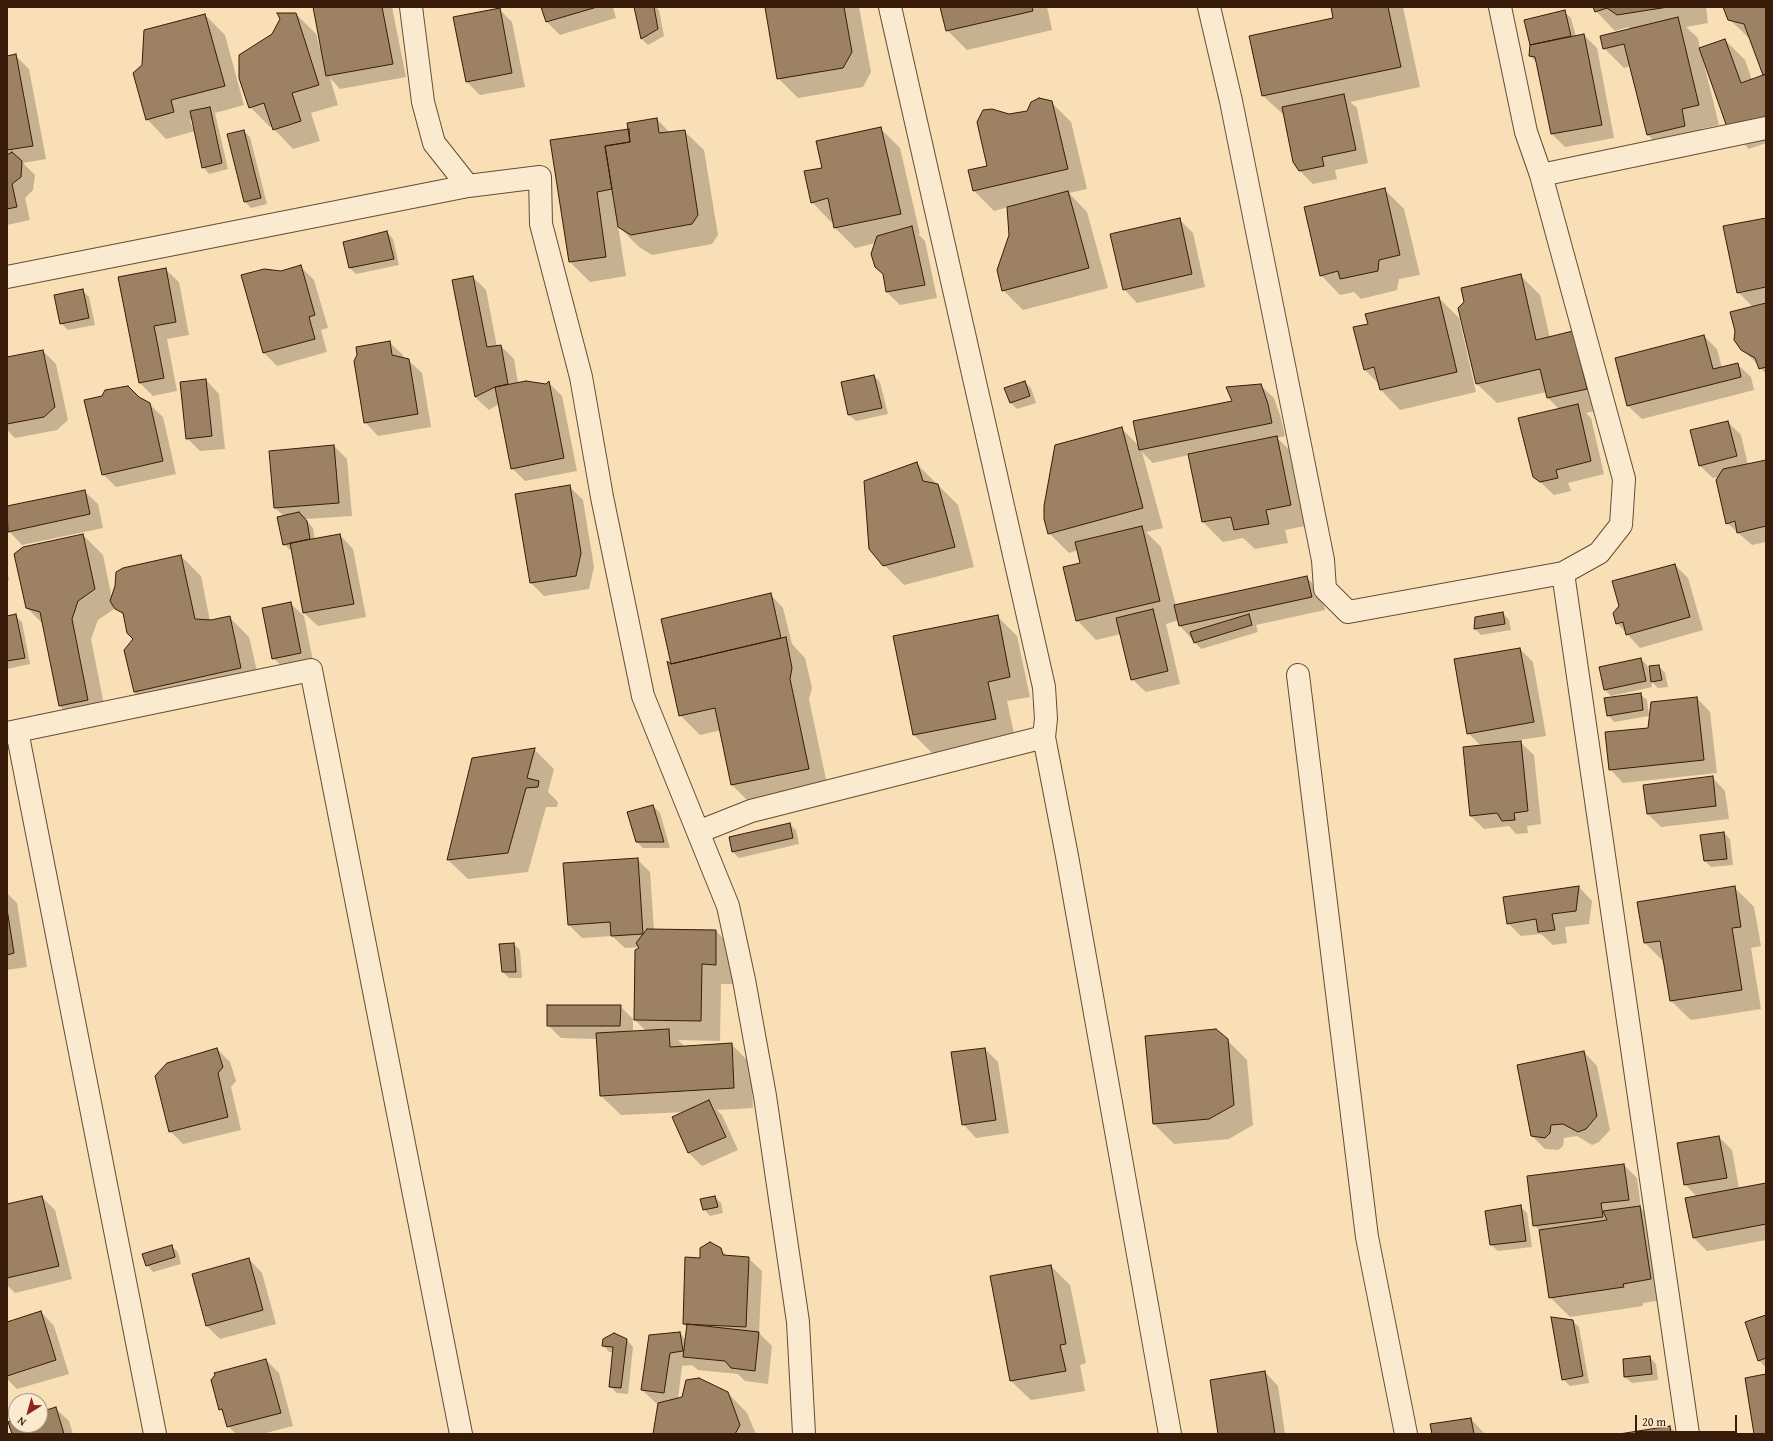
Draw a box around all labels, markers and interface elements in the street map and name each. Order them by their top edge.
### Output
north arrow [8,1393,48,1433]
scale bar [1637,1407,1739,1433]
text: N [14,1413,29,1430]
text: 20 m [1642,1413,1666,1430]

